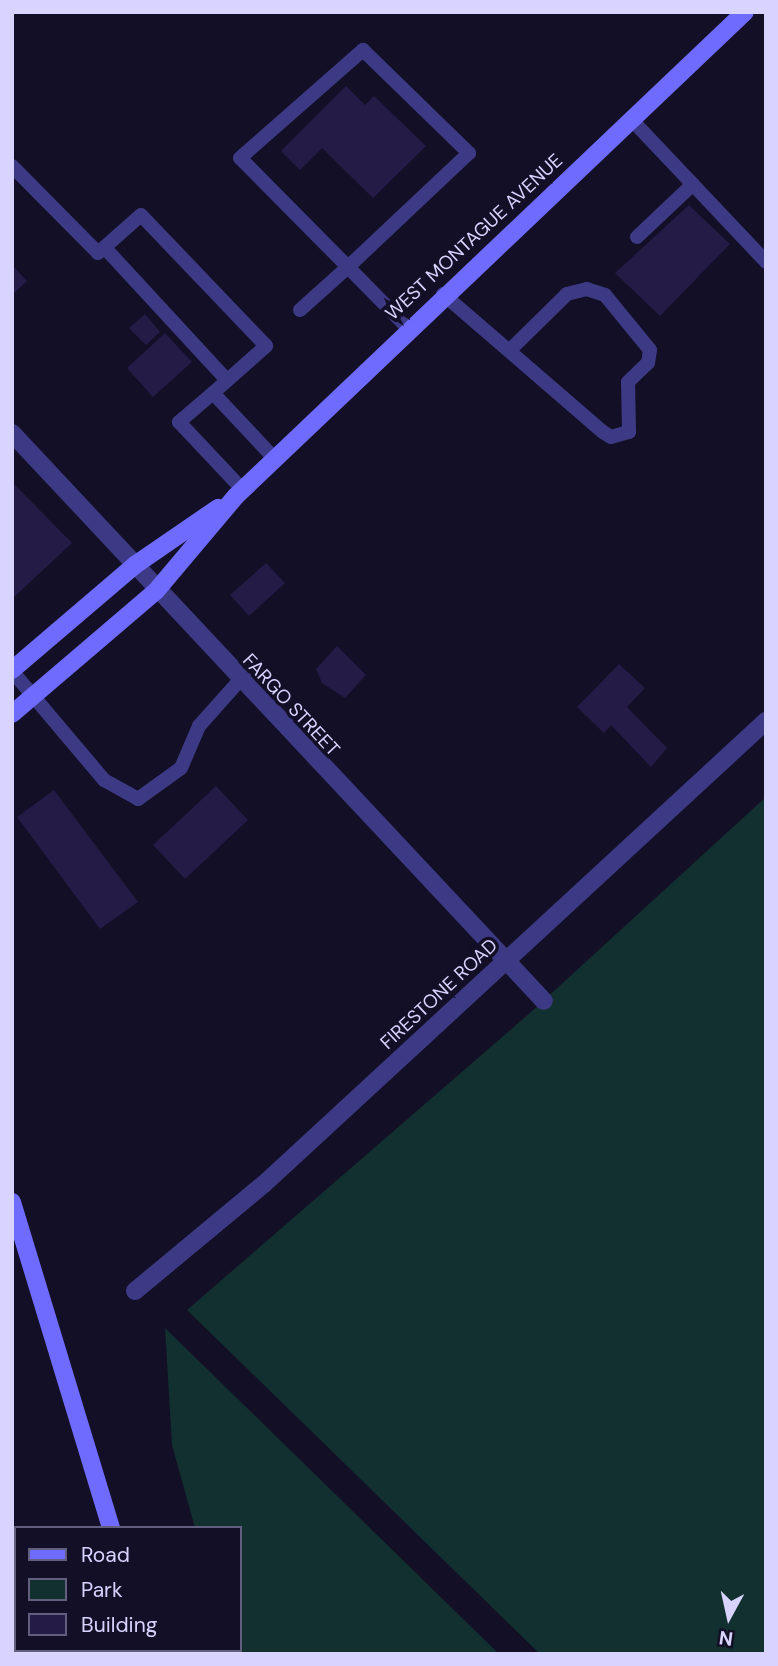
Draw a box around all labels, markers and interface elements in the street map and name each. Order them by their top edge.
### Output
street label: WEST MONTAGUE AVENUE [381,149,567,325]
street label: FARGO STREET [238,649,344,761]
street label: FIRESTONE ROAD [376,934,502,1054]
legend [14,1526,242,1652]
text: Road [81,1541,130,1569]
text: Park [81,1576,122,1604]
north arrow [694,1582,764,1652]
text: Building [81,1611,157,1639]
text: N [717,1625,735,1652]

